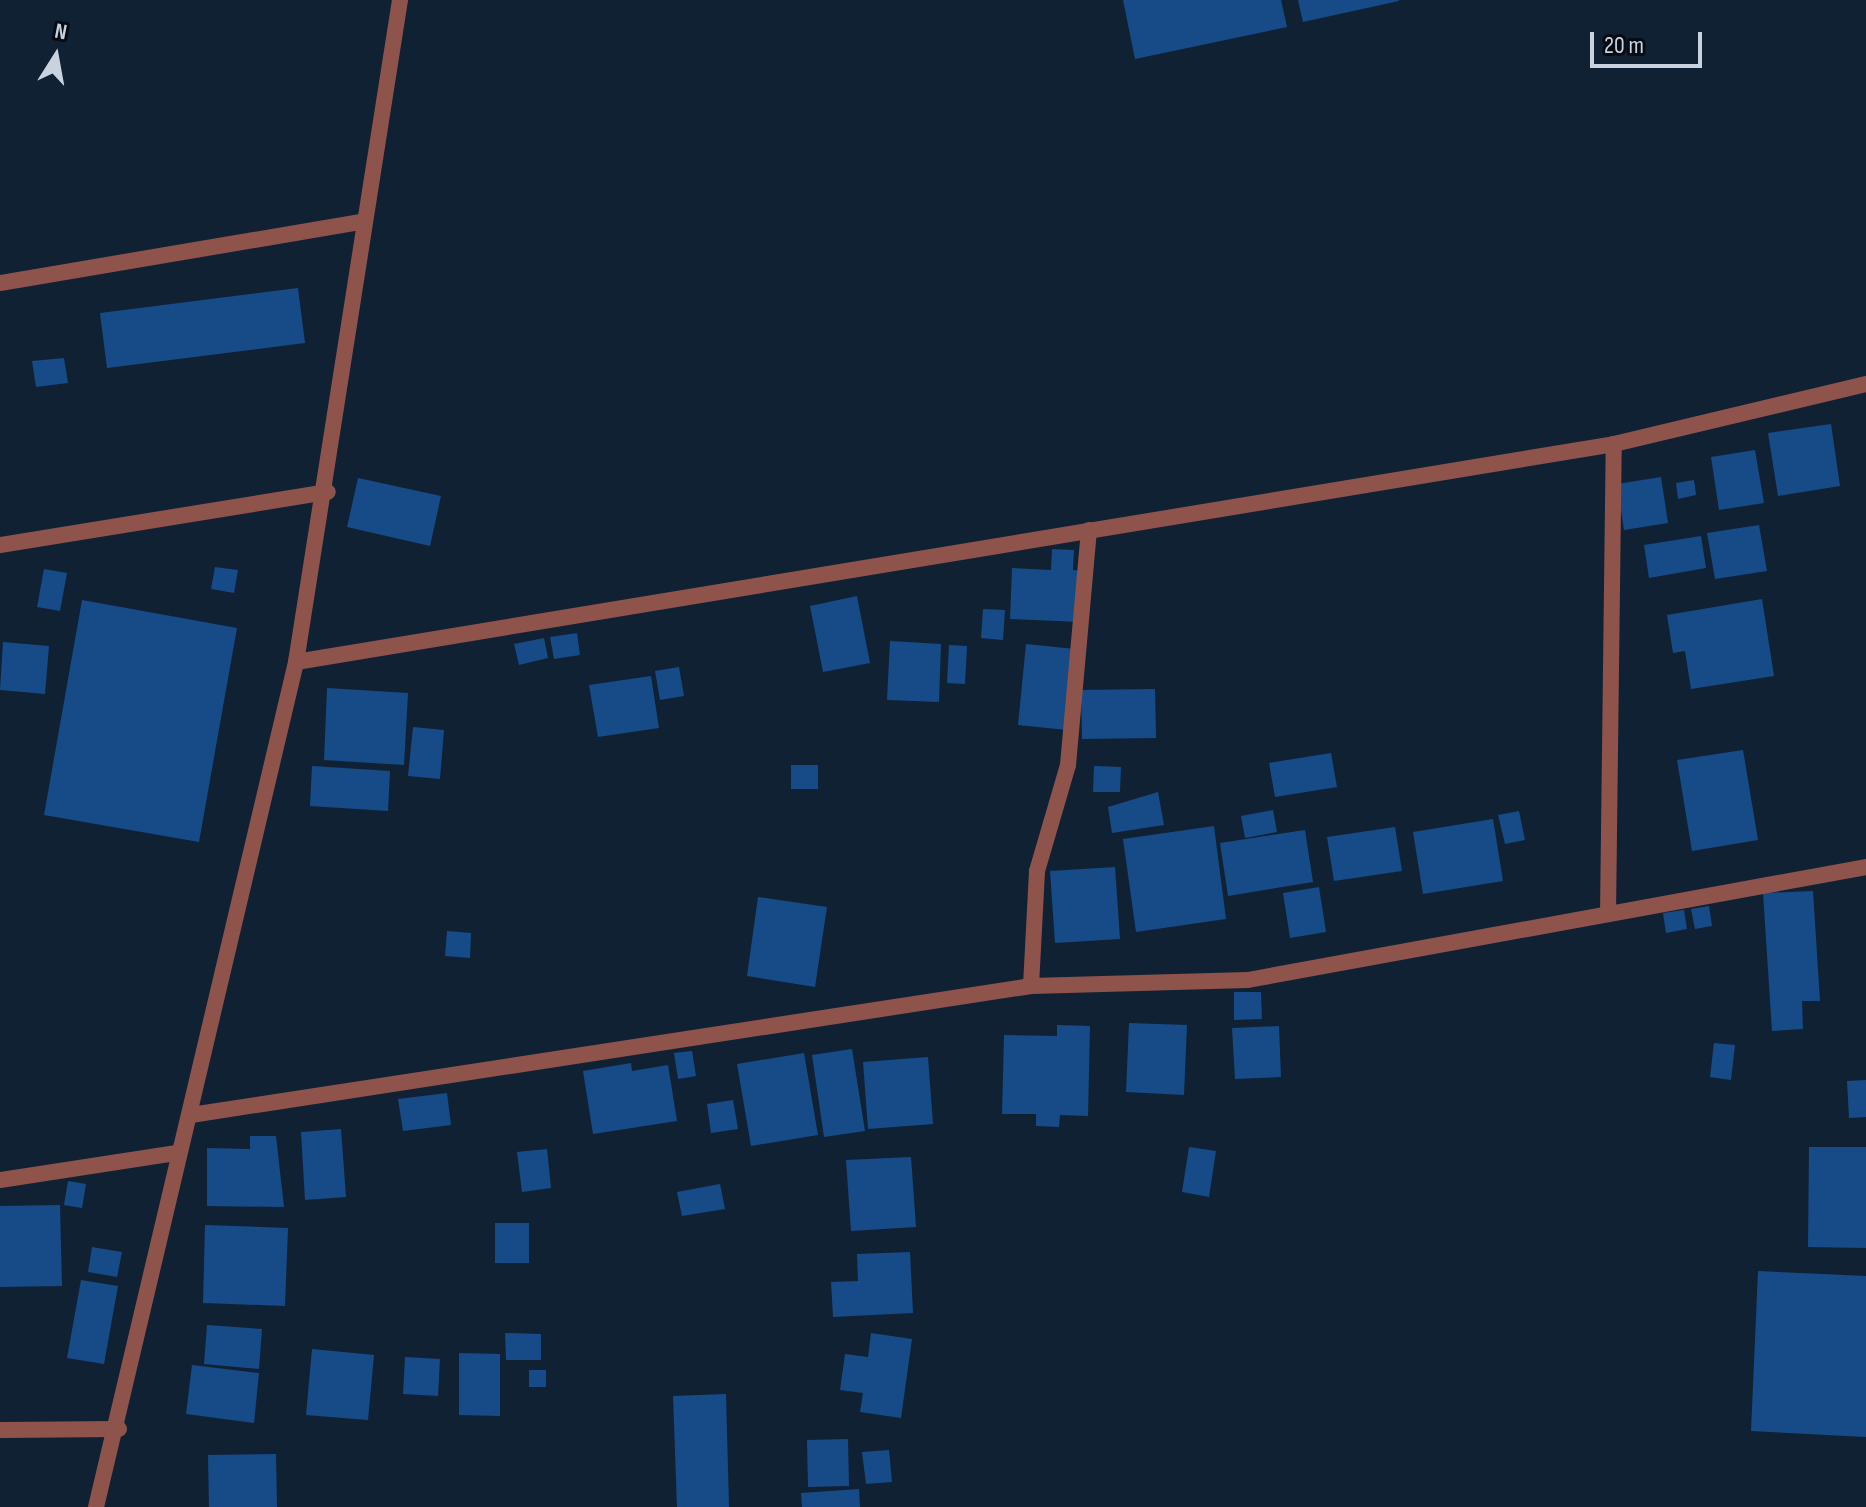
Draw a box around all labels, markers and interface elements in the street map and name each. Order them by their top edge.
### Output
north arrow [16,16,96,96]
scale bar [1594,16,1706,66]
text: N [52,18,69,46]
text: 20 m [1604,31,1644,60]

